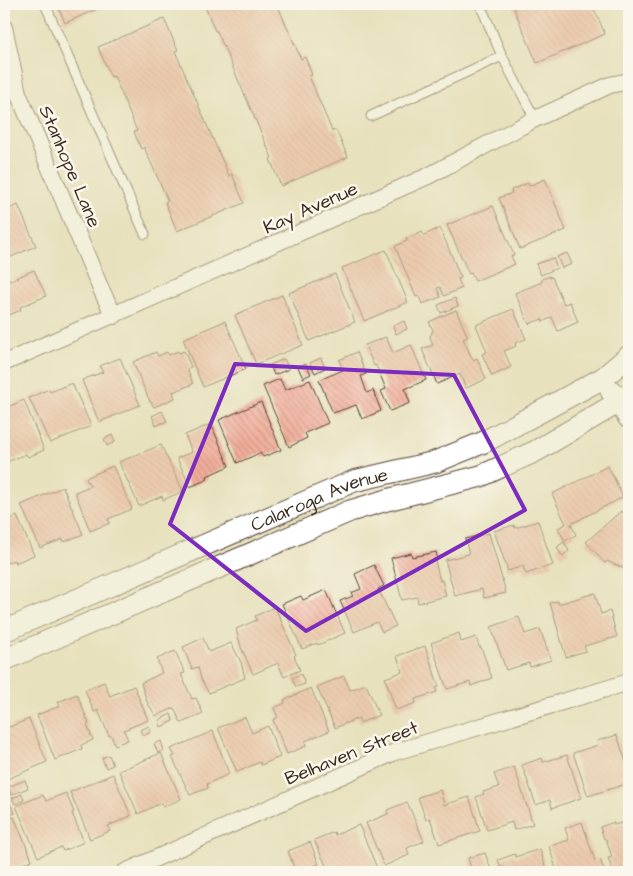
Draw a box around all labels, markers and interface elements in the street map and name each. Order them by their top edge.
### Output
street label: Stanhope Lane [32,101,107,232]
street label: Kay Avenue [259,176,363,242]
street label: Calaroga Avenue [247,462,391,539]
street label: Belhaven Street [281,714,423,792]

